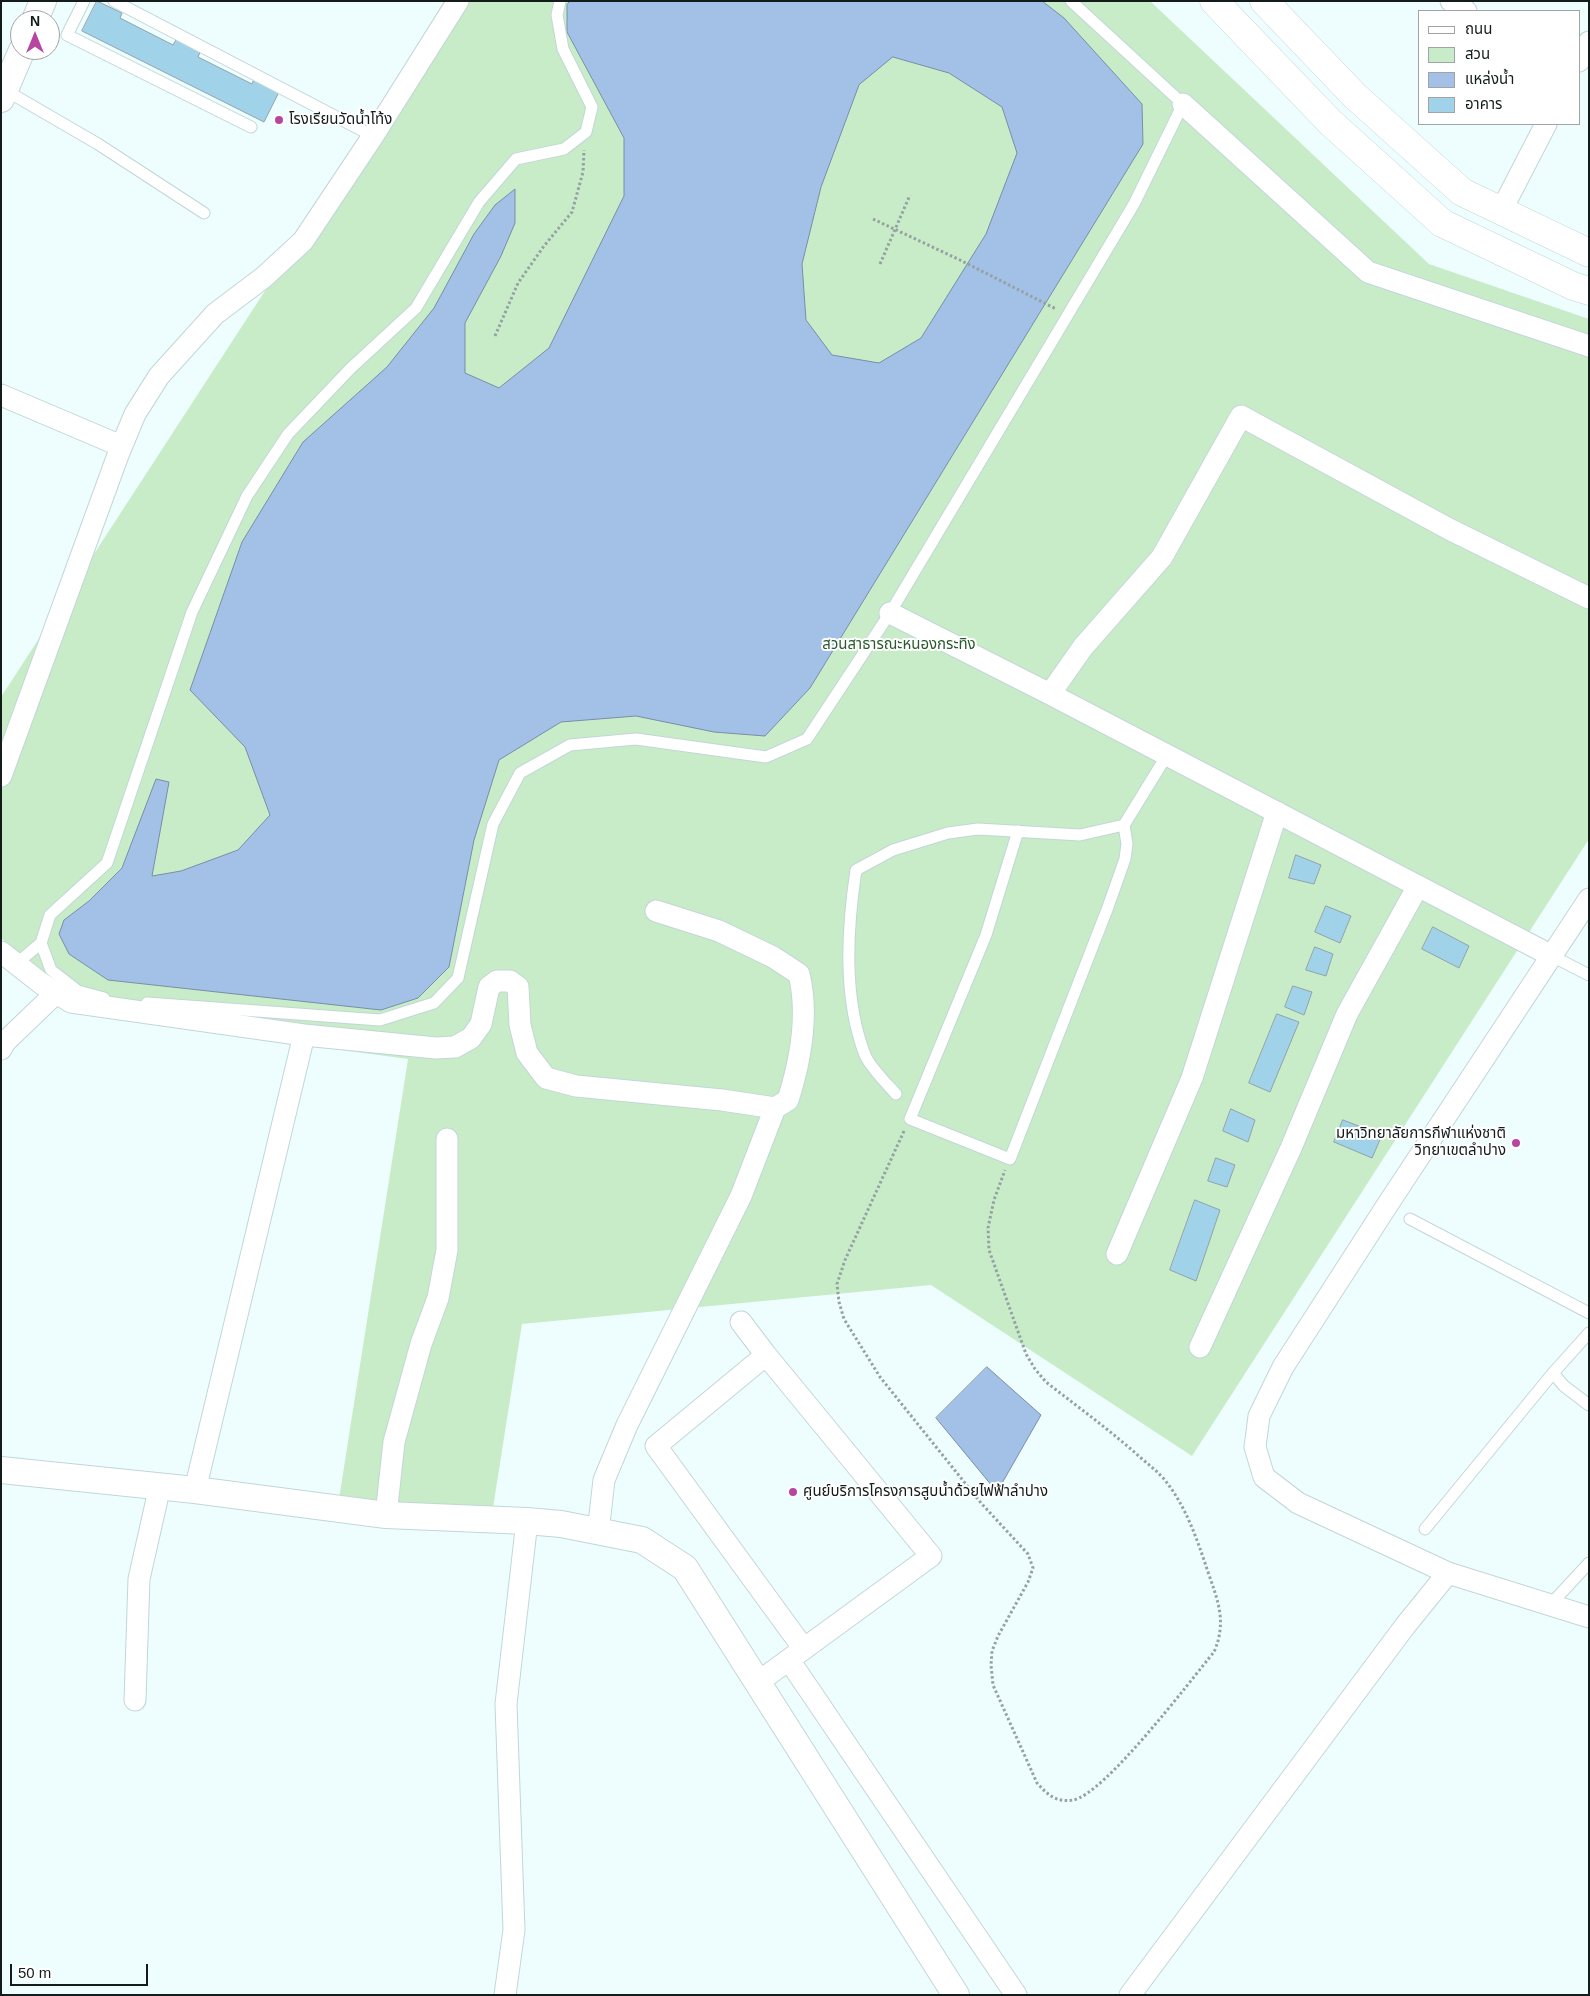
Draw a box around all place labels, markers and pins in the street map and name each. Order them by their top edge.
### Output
place label: โรงเรียนวัดน้ำโท้ง [289,111,392,129]
marker: โรงเรียนวัดน้ำโท้ง [273,114,285,126]
place label: มหาวิทยาลัยการกีฬาแห่งชาติ วิทยาเขตลำปาง [1336,1125,1506,1160]
marker: มหาวิทยาลัยการกีฬาแห่งชาติ วิทยาเขตลำปาง [1510,1137,1522,1149]
place label: ศูนย์บริการโครงการสูบน้ำด้วยไฟฟ้าลําปาง [803,1483,1048,1501]
marker: ศูนย์บริการโครงการสูบน้ำด้วยไฟฟ้าลําปาง [787,1486,799,1498]

